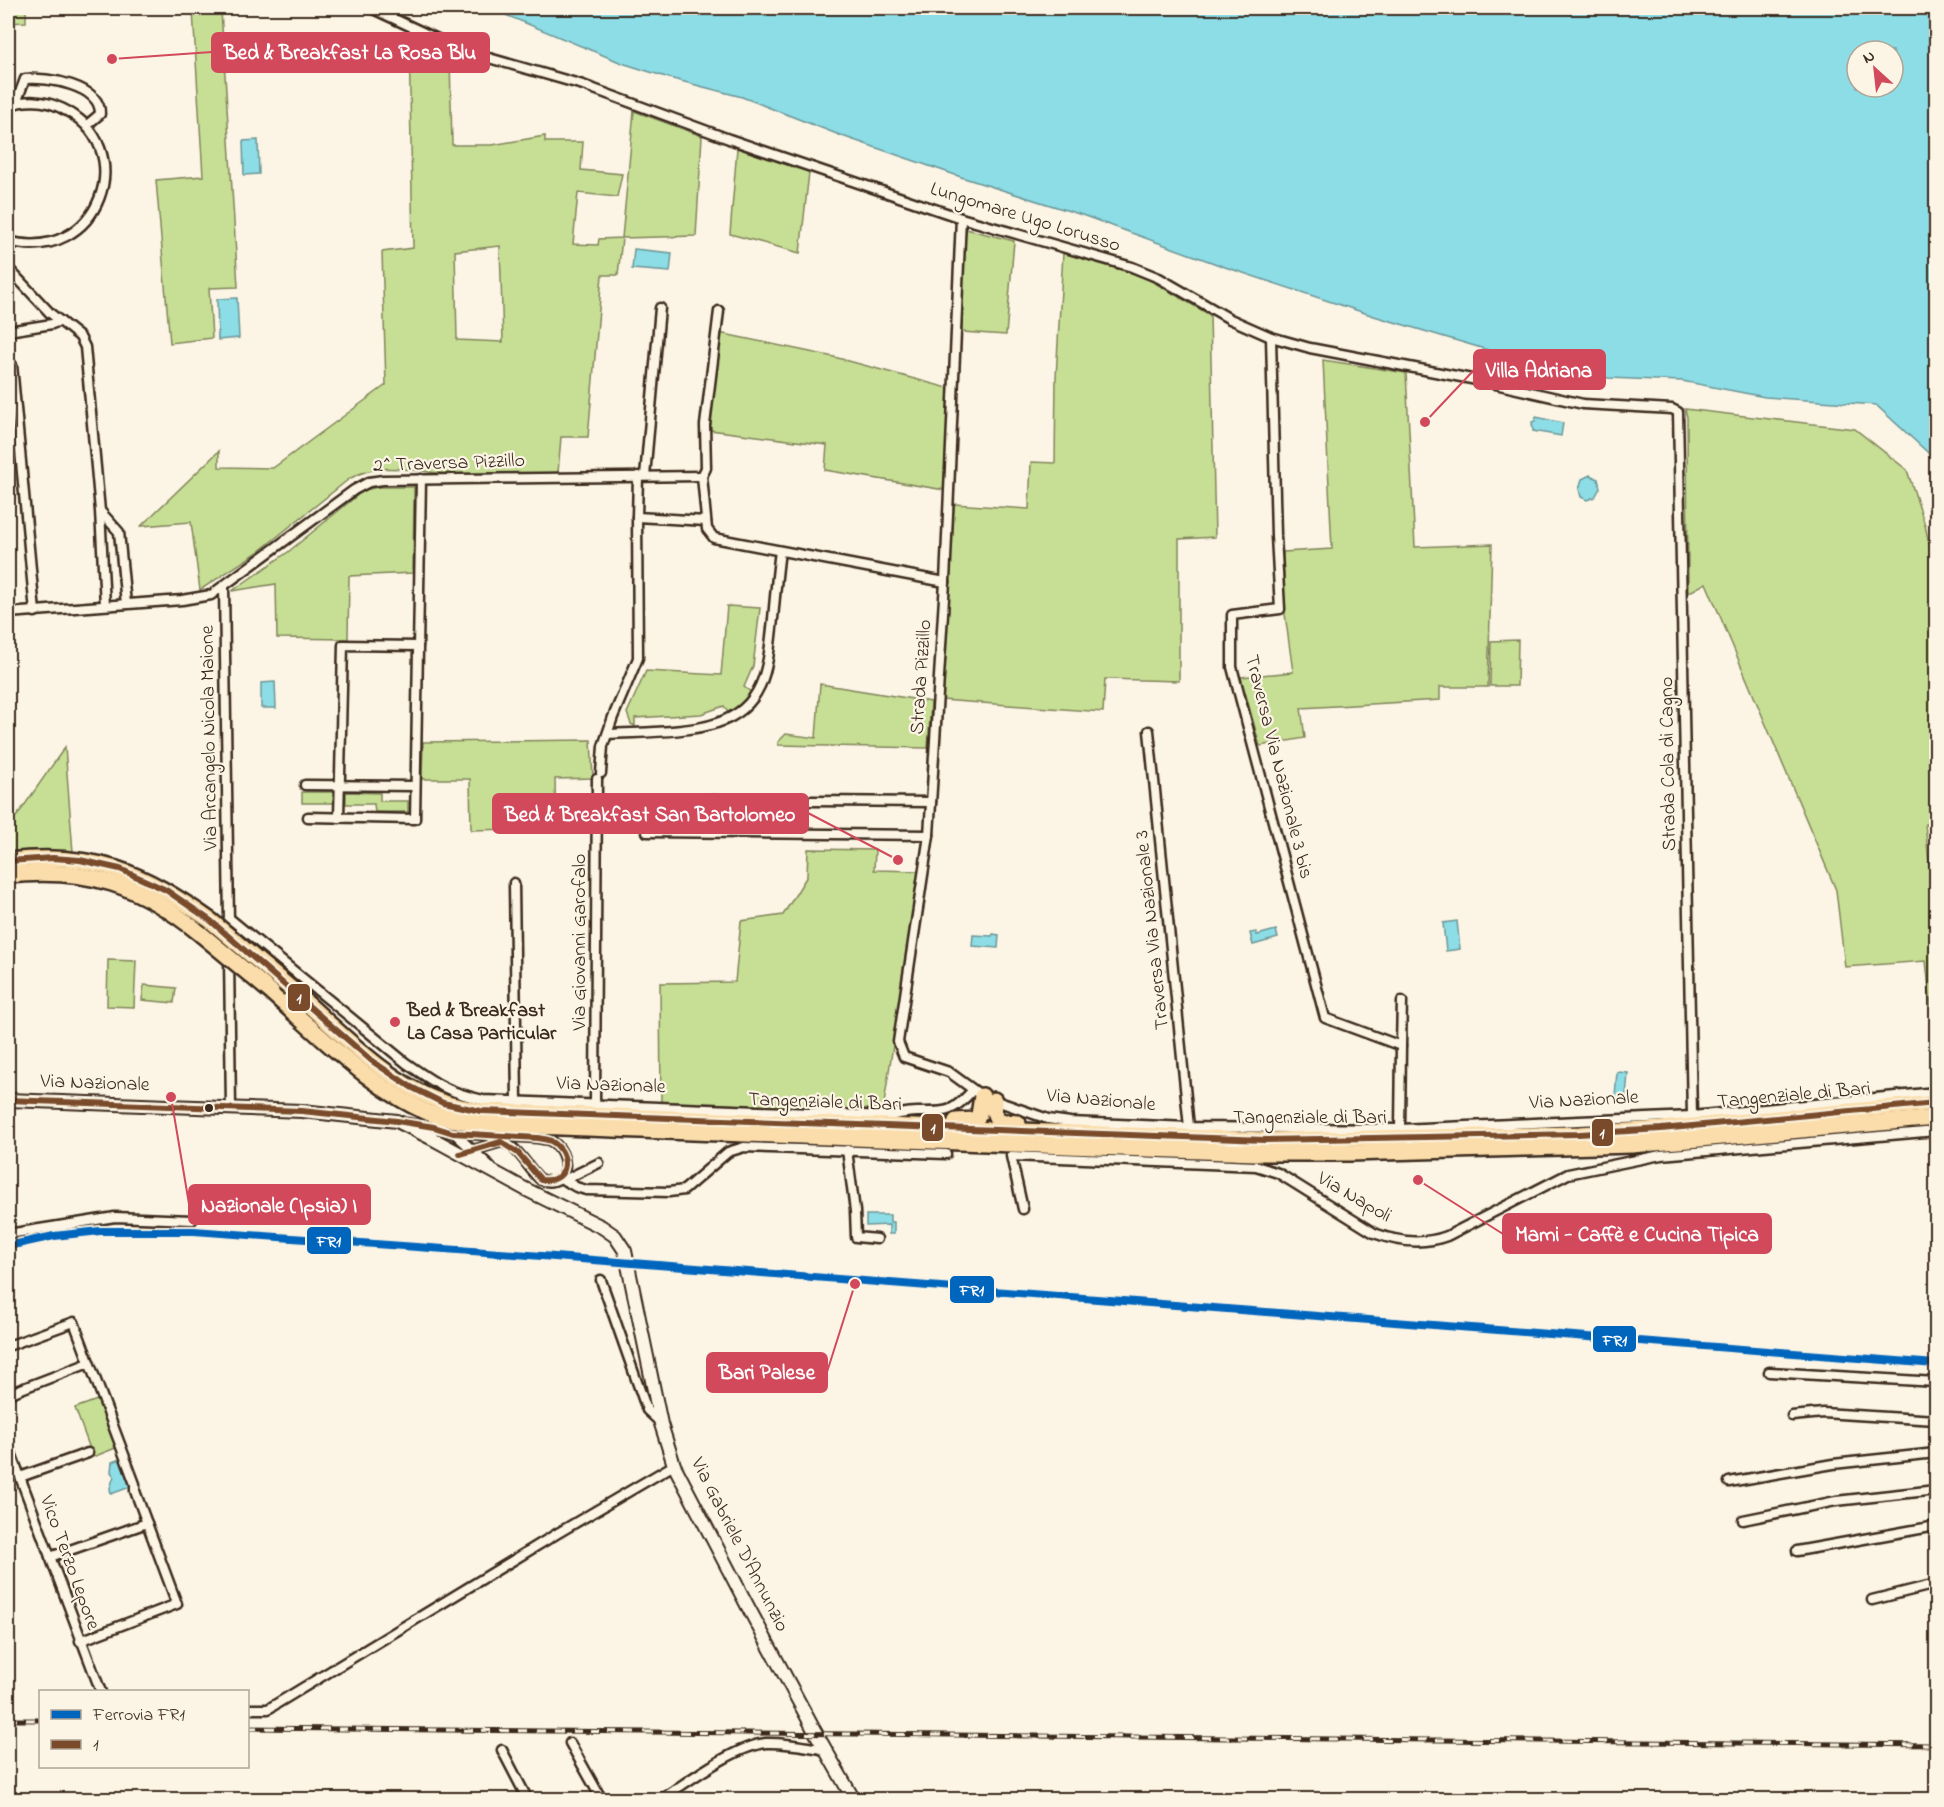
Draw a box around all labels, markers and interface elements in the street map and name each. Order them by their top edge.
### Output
callout: Bed & Breakfast La Rosa Blu [212,33,489,72]
text: Bed & Breakfast La Rosa Blu [223,39,476,69]
north arrow [1845,39,1905,99]
text: N [1859,44,1880,71]
street label: Lungomare Ugo Lorusso [926,175,1124,262]
callout: Villa Adriana [1474,350,1605,389]
text: Villa Adriana [1485,357,1592,387]
street label: 2^ Traversa Pizzillo [373,447,525,481]
street label: Strada Pizzillo [904,619,940,735]
street label: Via Arcangelo Nicola Maione [194,625,227,852]
street label: Traversa Via Nazionale 3 bis [1236,652,1320,882]
street label: Strada Cola di Cagno [1653,677,1686,851]
callout: Bed & Breakfast San Bartolomeo [493,794,808,833]
text: Bed & Breakfast San Bartolomeo [504,801,796,831]
street label: Traversa Via Nazionale 3 [1128,829,1178,1031]
street label: Via Giovanni Garofalo [566,854,595,1031]
line badge: 1 [287,983,311,1012]
text: 1 [296,987,302,1011]
place label: Bed & Breakfast La Casa Particular [406,997,557,1049]
marker: Bed & Breakfast La Casa Particular [388,1015,402,1029]
street label: Via Nazionale [39,1068,150,1100]
street label: Via Nazionale [555,1070,666,1102]
street label: Tangenziale di Bari [1716,1075,1872,1118]
street label: Via Nazionale [1044,1082,1157,1120]
street label: Via Nazionale [1528,1084,1639,1118]
street label: Tangenziale di Bari [748,1086,902,1121]
unlabelled marker [203,1102,215,1114]
street label: Tangenziale di Bari [1233,1104,1387,1134]
line badge: 1 [921,1113,944,1142]
text: 1 [930,1117,936,1141]
line badge: 1 [1591,1118,1614,1147]
text: 1 [1599,1122,1605,1146]
street label: Via Napoli [1310,1165,1397,1231]
callout: Nazionale (Ipsia) I [189,1185,370,1224]
text: Nazionale (Ipsia) I [201,1192,357,1222]
callout: Mami - Caffè e Cucina Tipica [1503,1214,1771,1253]
text: Mami - Caffè e Cucina Tipica [1515,1221,1759,1251]
line badge: FR1 [306,1226,352,1255]
text: FR1 [316,1230,342,1254]
line badge: FR1 [949,1275,995,1304]
text: FR1 [959,1279,985,1303]
line badge: FR1 [1592,1325,1637,1353]
text: FR1 [1602,1329,1628,1353]
callout: Bari Palese [707,1353,827,1392]
text: Bari Palese [718,1359,816,1389]
street label: Via Gabriele D'Annunzio [682,1452,796,1637]
street label: Vico Terzo Lepore [31,1491,107,1634]
legend [39,1690,249,1768]
text: Ferrovia FR1 [92,1703,185,1729]
text: 1 [93,1733,99,1759]

